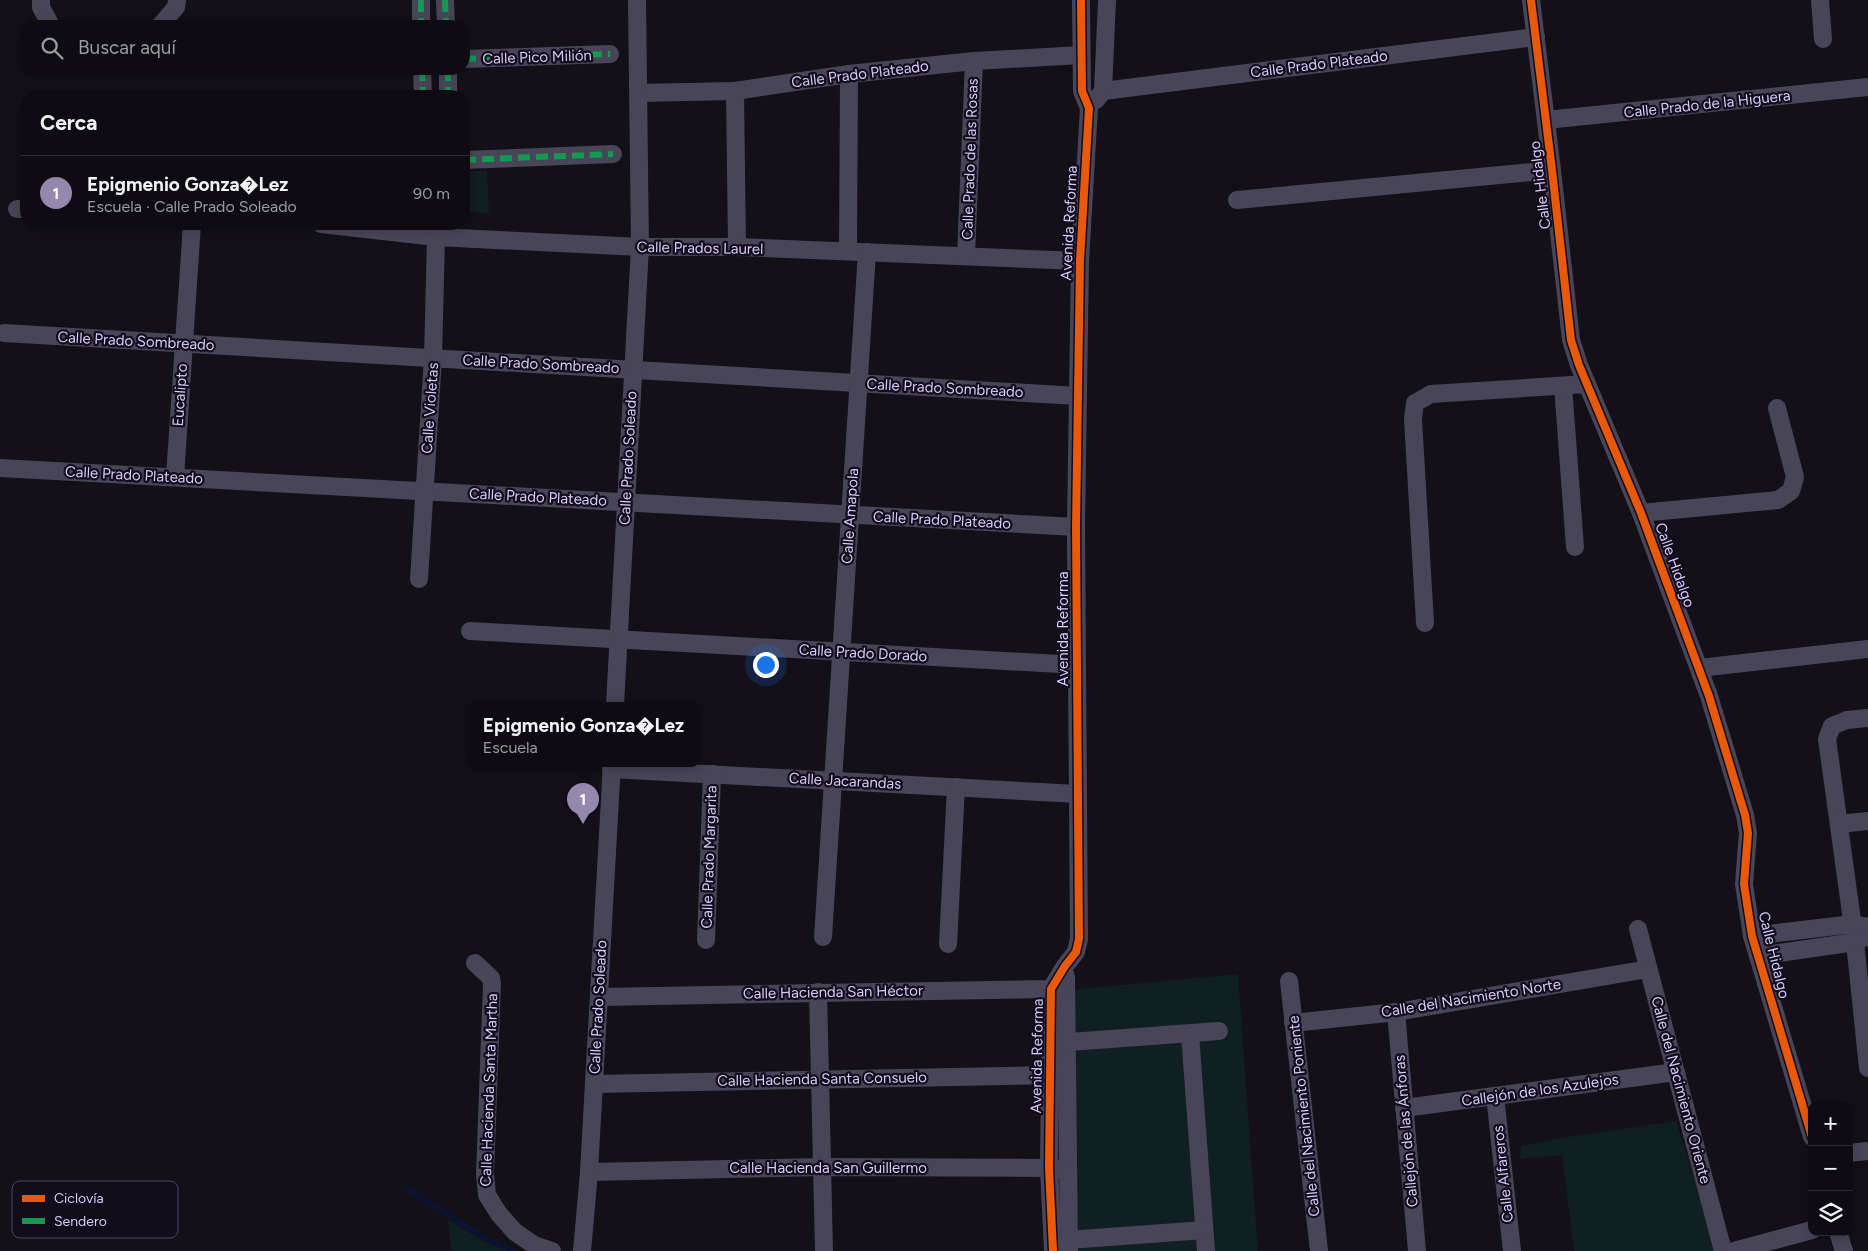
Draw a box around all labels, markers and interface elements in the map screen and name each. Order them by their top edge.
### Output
search box [20,20,470,75]
icon: search [38,34,66,62]
text: Buscar aquí [78,36,176,59]
street label: Calle Pico Milión [482,46,592,68]
street label: Calle Prado Plateado [1249,47,1389,81]
street label: Calle Prado Plateado [790,57,930,91]
street label: Calle Prado de las Rosas [958,78,982,240]
street label: Calle Prado de la Higuera [1623,86,1791,122]
text: Cerca [40,110,97,135]
street label: Calle Hidalgo [1526,139,1554,230]
street label: Avenida Reforma [1057,165,1081,281]
text: Epigmenio Gonza�Lez [87,173,288,196]
text: 1 [53,184,59,203]
text: 90 m [413,184,450,203]
text: Escuela · Calle Prado Soleado [87,197,297,216]
street label: Calle Prados Laurel [636,238,764,258]
street label: Calle Prado Sombreado [57,328,215,354]
street label: Calle Prado Sombreado [462,351,620,377]
street label: Calle Violetas [418,362,442,454]
street label: Eucalipto [169,363,191,427]
street label: Calle Prado Sombreado [866,375,1024,401]
street label: Calle Prado Soleado [616,390,641,525]
street label: Calle Prado Plateado [65,462,204,488]
street label: Calle Amapola [838,467,862,565]
street label: Calle Prado Plateado [469,484,608,510]
street label: Calle Prado Plateado [873,507,1012,533]
street label: Calle Hidalgo [1651,520,1699,610]
street label: Avenida Reforma [1054,571,1072,687]
street label: Calle Prado Dorado [798,641,928,665]
your location [753,652,779,678]
popup [466,702,701,767]
text: Epigmenio Gonza�Lez [483,714,684,737]
text: Escuela [483,738,538,757]
street label: Calle Jacarandas [788,769,902,793]
pin: 1 [567,783,599,824]
street label: Calle Prado Margarita [698,785,720,929]
street label: Calle Hidalgo [1755,910,1794,1001]
street label: Calle Prado Soleado [586,939,611,1074]
street label: Calle del Nacimiento Norte [1380,975,1562,1021]
street label: Calle Hacienda San Héctor [743,981,923,1003]
street label: Calle Hacienda Santa Martha [477,993,501,1187]
street label: Calle del Nacimiento Oriente [1647,994,1715,1186]
street label: Avenida Reforma [1027,998,1047,1114]
street label: Calle del Nacimiento Poniente [1284,1015,1324,1217]
street label: Callejón de las Ánforas [1390,1054,1422,1208]
street label: Calle Hacienda Santa Consuelo [717,1068,927,1090]
street label: Callejón de los Azulejos [1460,1070,1620,1110]
map controls [1808,1101,1853,1236]
button: + [1808,1101,1853,1146]
street label: Calle Alfareros [1489,1125,1517,1223]
button: − [1808,1146,1853,1191]
street label: Calle Hacienda San Guillermo [729,1159,927,1177]
legend [12,1181,178,1238]
text: Ciclovía [54,1190,104,1207]
button: layers [1808,1191,1853,1236]
text: Sendero [54,1213,107,1230]

